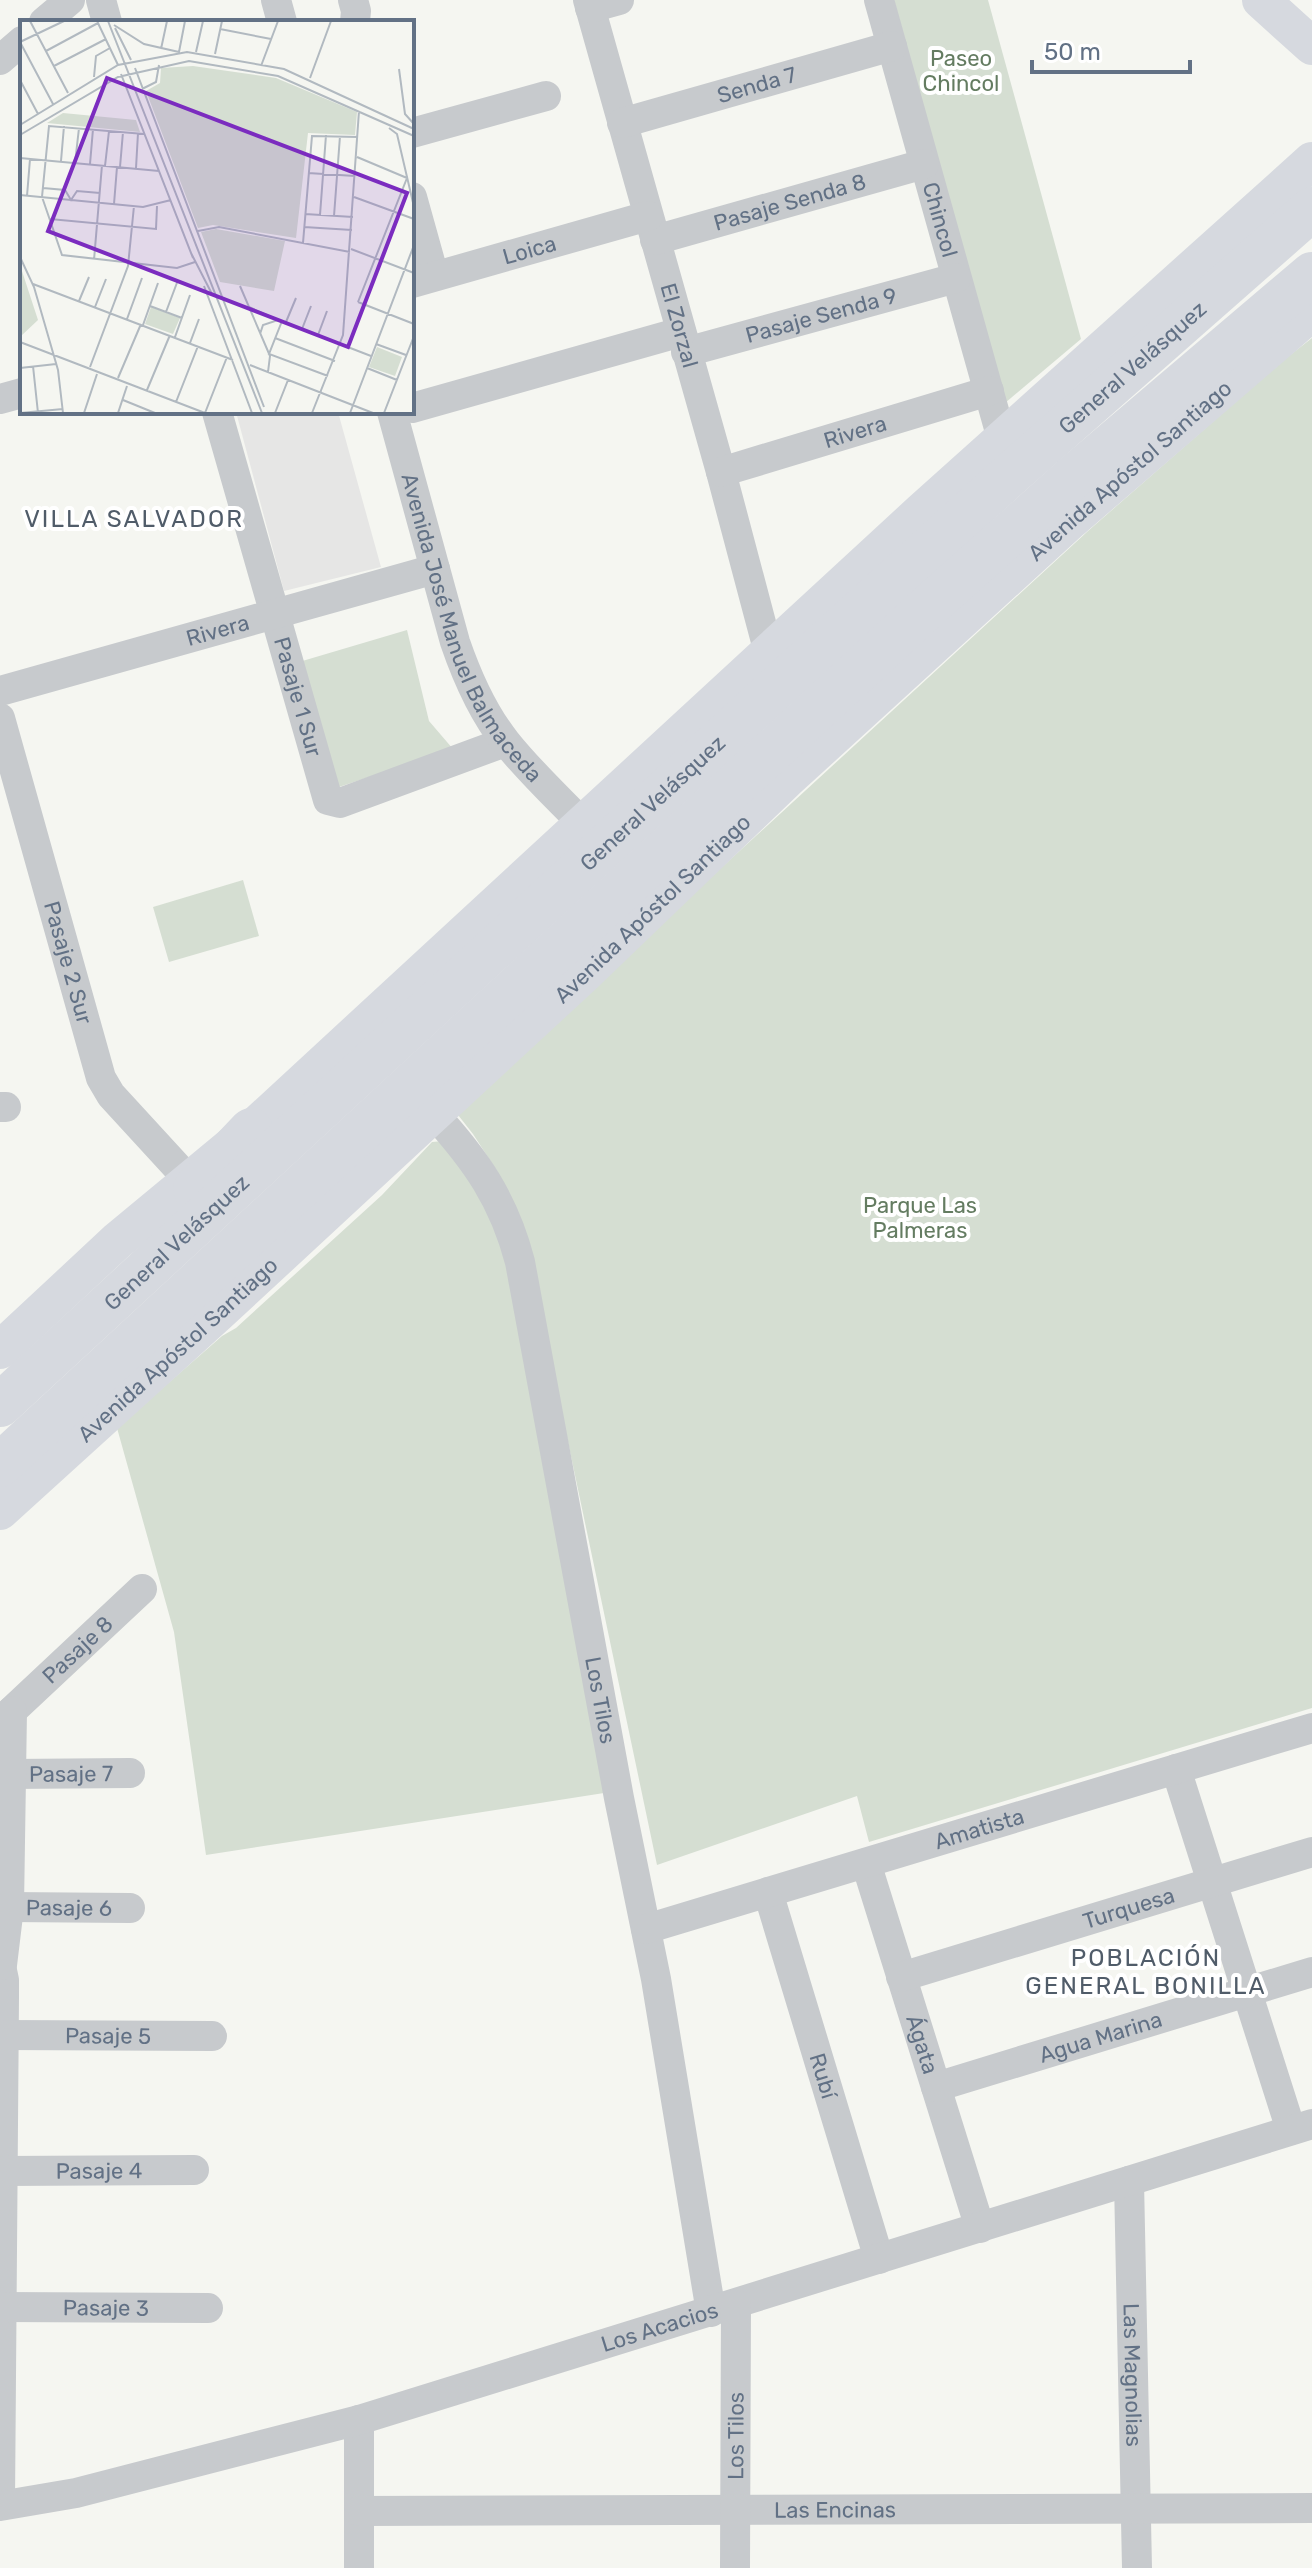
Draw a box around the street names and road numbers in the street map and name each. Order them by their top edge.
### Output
street label: Senda 7 [714,60,799,109]
street label: Pasaje Senda 8 [711,168,869,236]
street label: Chincol [917,179,964,260]
street label: Loica [499,229,559,270]
street label: El Zorzal [655,280,704,371]
street label: Pasaje Senda 9 [742,281,900,349]
street label: General Velásquez [1053,295,1212,439]
street label: Avenida Apóstol Santiago [1022,374,1237,566]
street label: Rivera [820,409,890,454]
street label: Avenida José Manuel Balmaceda [396,470,548,788]
street label: Rivera [183,608,252,652]
street label: Pasaje 1 Sur [269,634,328,760]
street label: General Velásquez [574,729,731,876]
street label: Avenida Apóstol Santiago [548,808,756,1009]
street label: Pasaje 2 Sur [39,898,99,1028]
street label: General Velásquez [98,1169,254,1316]
street label: Avenida Apóstol Santiago [72,1251,283,1448]
street label: Pasaje 8 [36,1610,118,1689]
street label: Los Tilos [580,1654,622,1746]
street label: Pasaje 7 [29,1760,113,1787]
street label: Amatista [931,1802,1027,1855]
street label: Turquesa [1080,1881,1178,1934]
street label: Pasaje 6 [26,1894,112,1921]
street label: Agua Marina [1036,2005,1165,2068]
street label: Ágata [901,2011,945,2077]
street label: Pasaje 5 [65,2022,151,2049]
street label: Rubí [804,2050,844,2103]
street label: Pasaje 4 [56,2157,142,2184]
street label: Pasaje 3 [63,2294,149,2321]
street label: Los Acacios [598,2296,721,2358]
street label: Las Magnolias [1118,2303,1148,2447]
street label: Los Tilos [722,2392,749,2480]
street label: Las Encinas [774,2496,896,2523]

